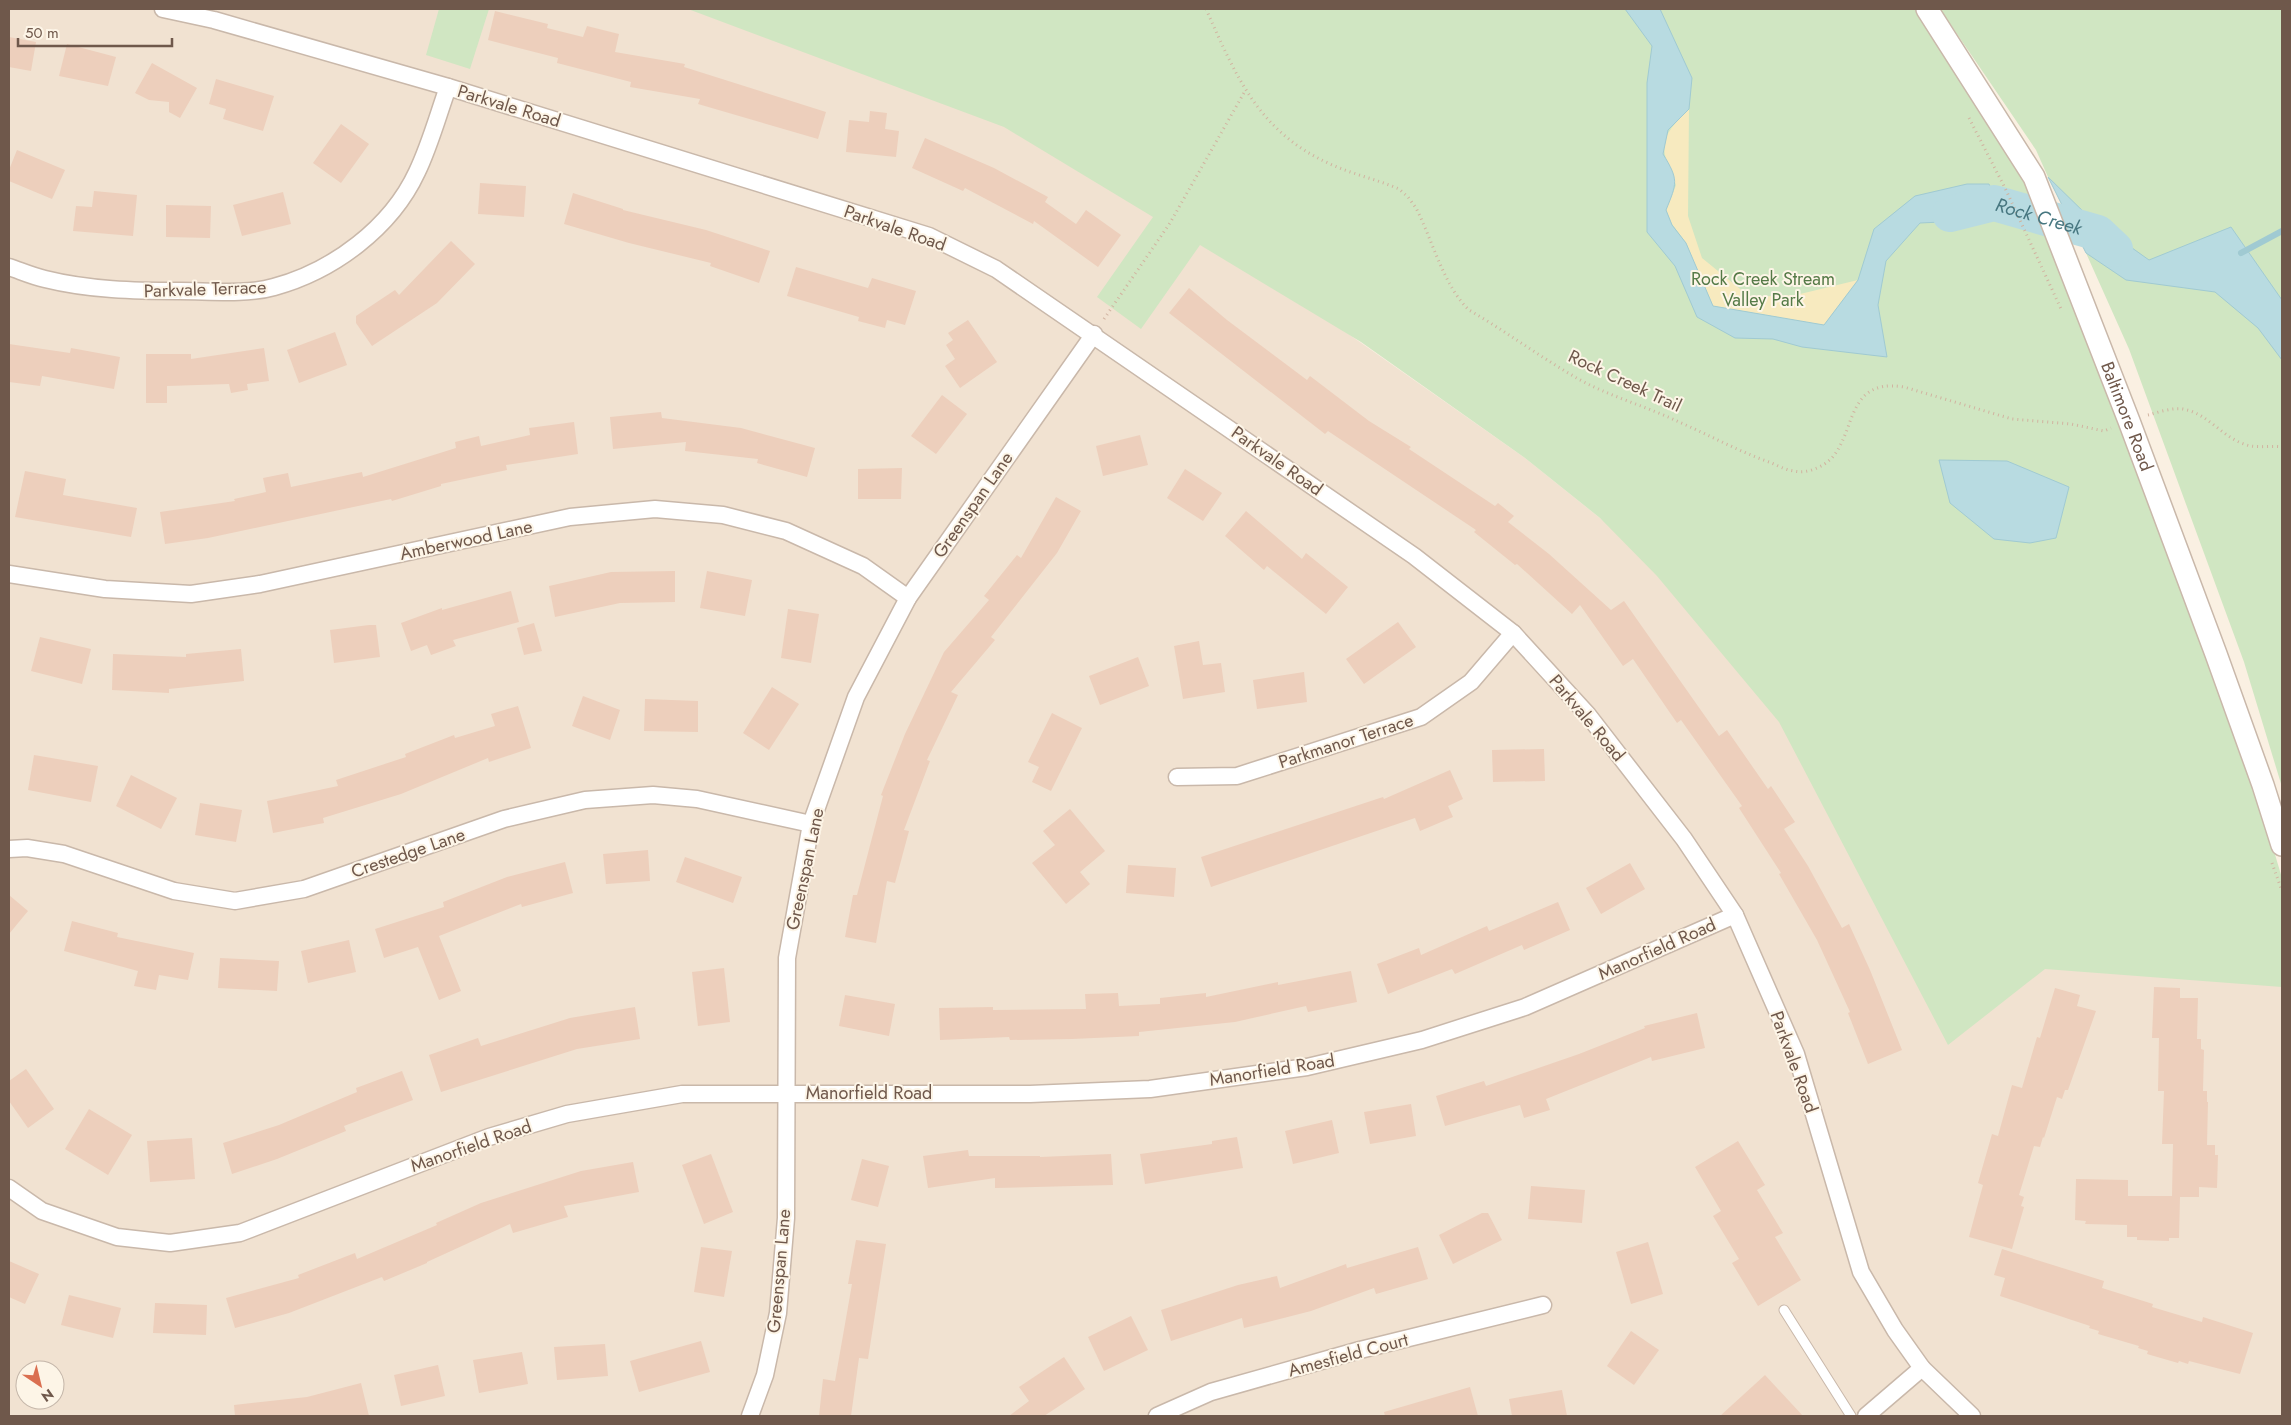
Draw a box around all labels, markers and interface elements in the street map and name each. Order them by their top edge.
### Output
scale bar [18,15,171,47]
text: 50 m [25,22,59,44]
street label: Parkvale Road [454,78,564,134]
water label: Rock Creek [1992,191,2086,241]
street label: Parkvale Road [840,198,950,258]
park label: Rock Creek Stream Valley Park [1691,266,1835,313]
street label: Parkvale Terrace [143,274,267,304]
street label: Rock Creek Trail [1564,343,1686,419]
street label: Baltimore Road [2094,358,2160,475]
street label: Parkvale Road [1226,420,1328,502]
street label: Greenspan Lane [927,447,1019,563]
street label: Amberwood Lane [397,513,535,567]
street label: Parkvale Road [1543,669,1631,767]
street label: Parkmanor Terrace [1275,707,1417,775]
street label: Greenspan Lane [779,805,831,933]
street label: Crestedge Lane [348,821,468,885]
street label: Manorfield Road [1594,911,1720,987]
street label: Parkvale Road [1764,1007,1824,1117]
street label: Manorfield Road [1208,1047,1336,1093]
street label: Manorfield Road [806,1080,932,1106]
street label: Manorfield Road [407,1113,535,1179]
street label: Greenspan Lane [761,1208,797,1334]
street label: Amesfield Court [1285,1326,1412,1384]
north arrow [15,1360,65,1410]
text: N [37,1384,58,1407]

